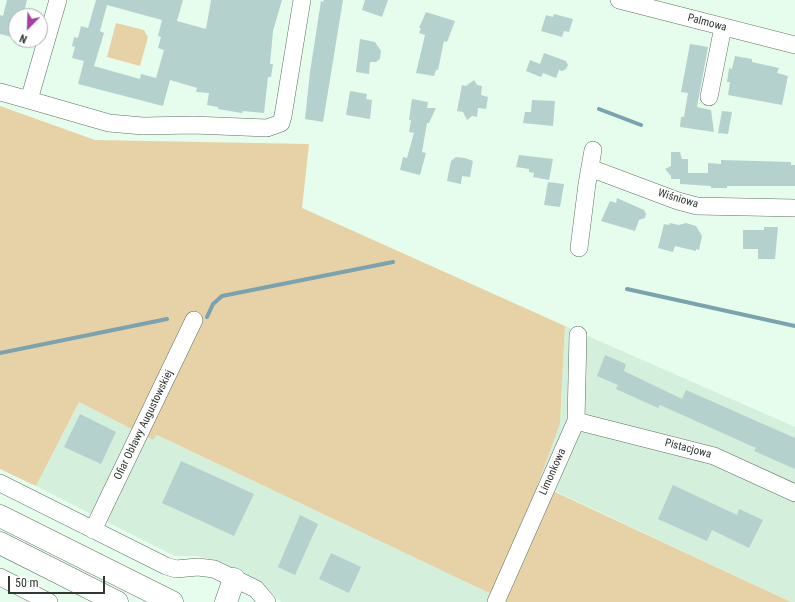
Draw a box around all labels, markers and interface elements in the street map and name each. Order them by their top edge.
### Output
north arrow [8,8,48,48]
street label: Palmowa [686,11,728,35]
text: N [18,31,29,46]
street label: Wiśniowa [656,187,700,211]
street label: Ofiar Obławy Augustowskiej [112,368,176,482]
street label: Pistacjowa [663,436,713,462]
street label: Limonkowa [537,447,569,497]
scale bar [10,568,107,594]
text: 50 m [15,576,39,590]

